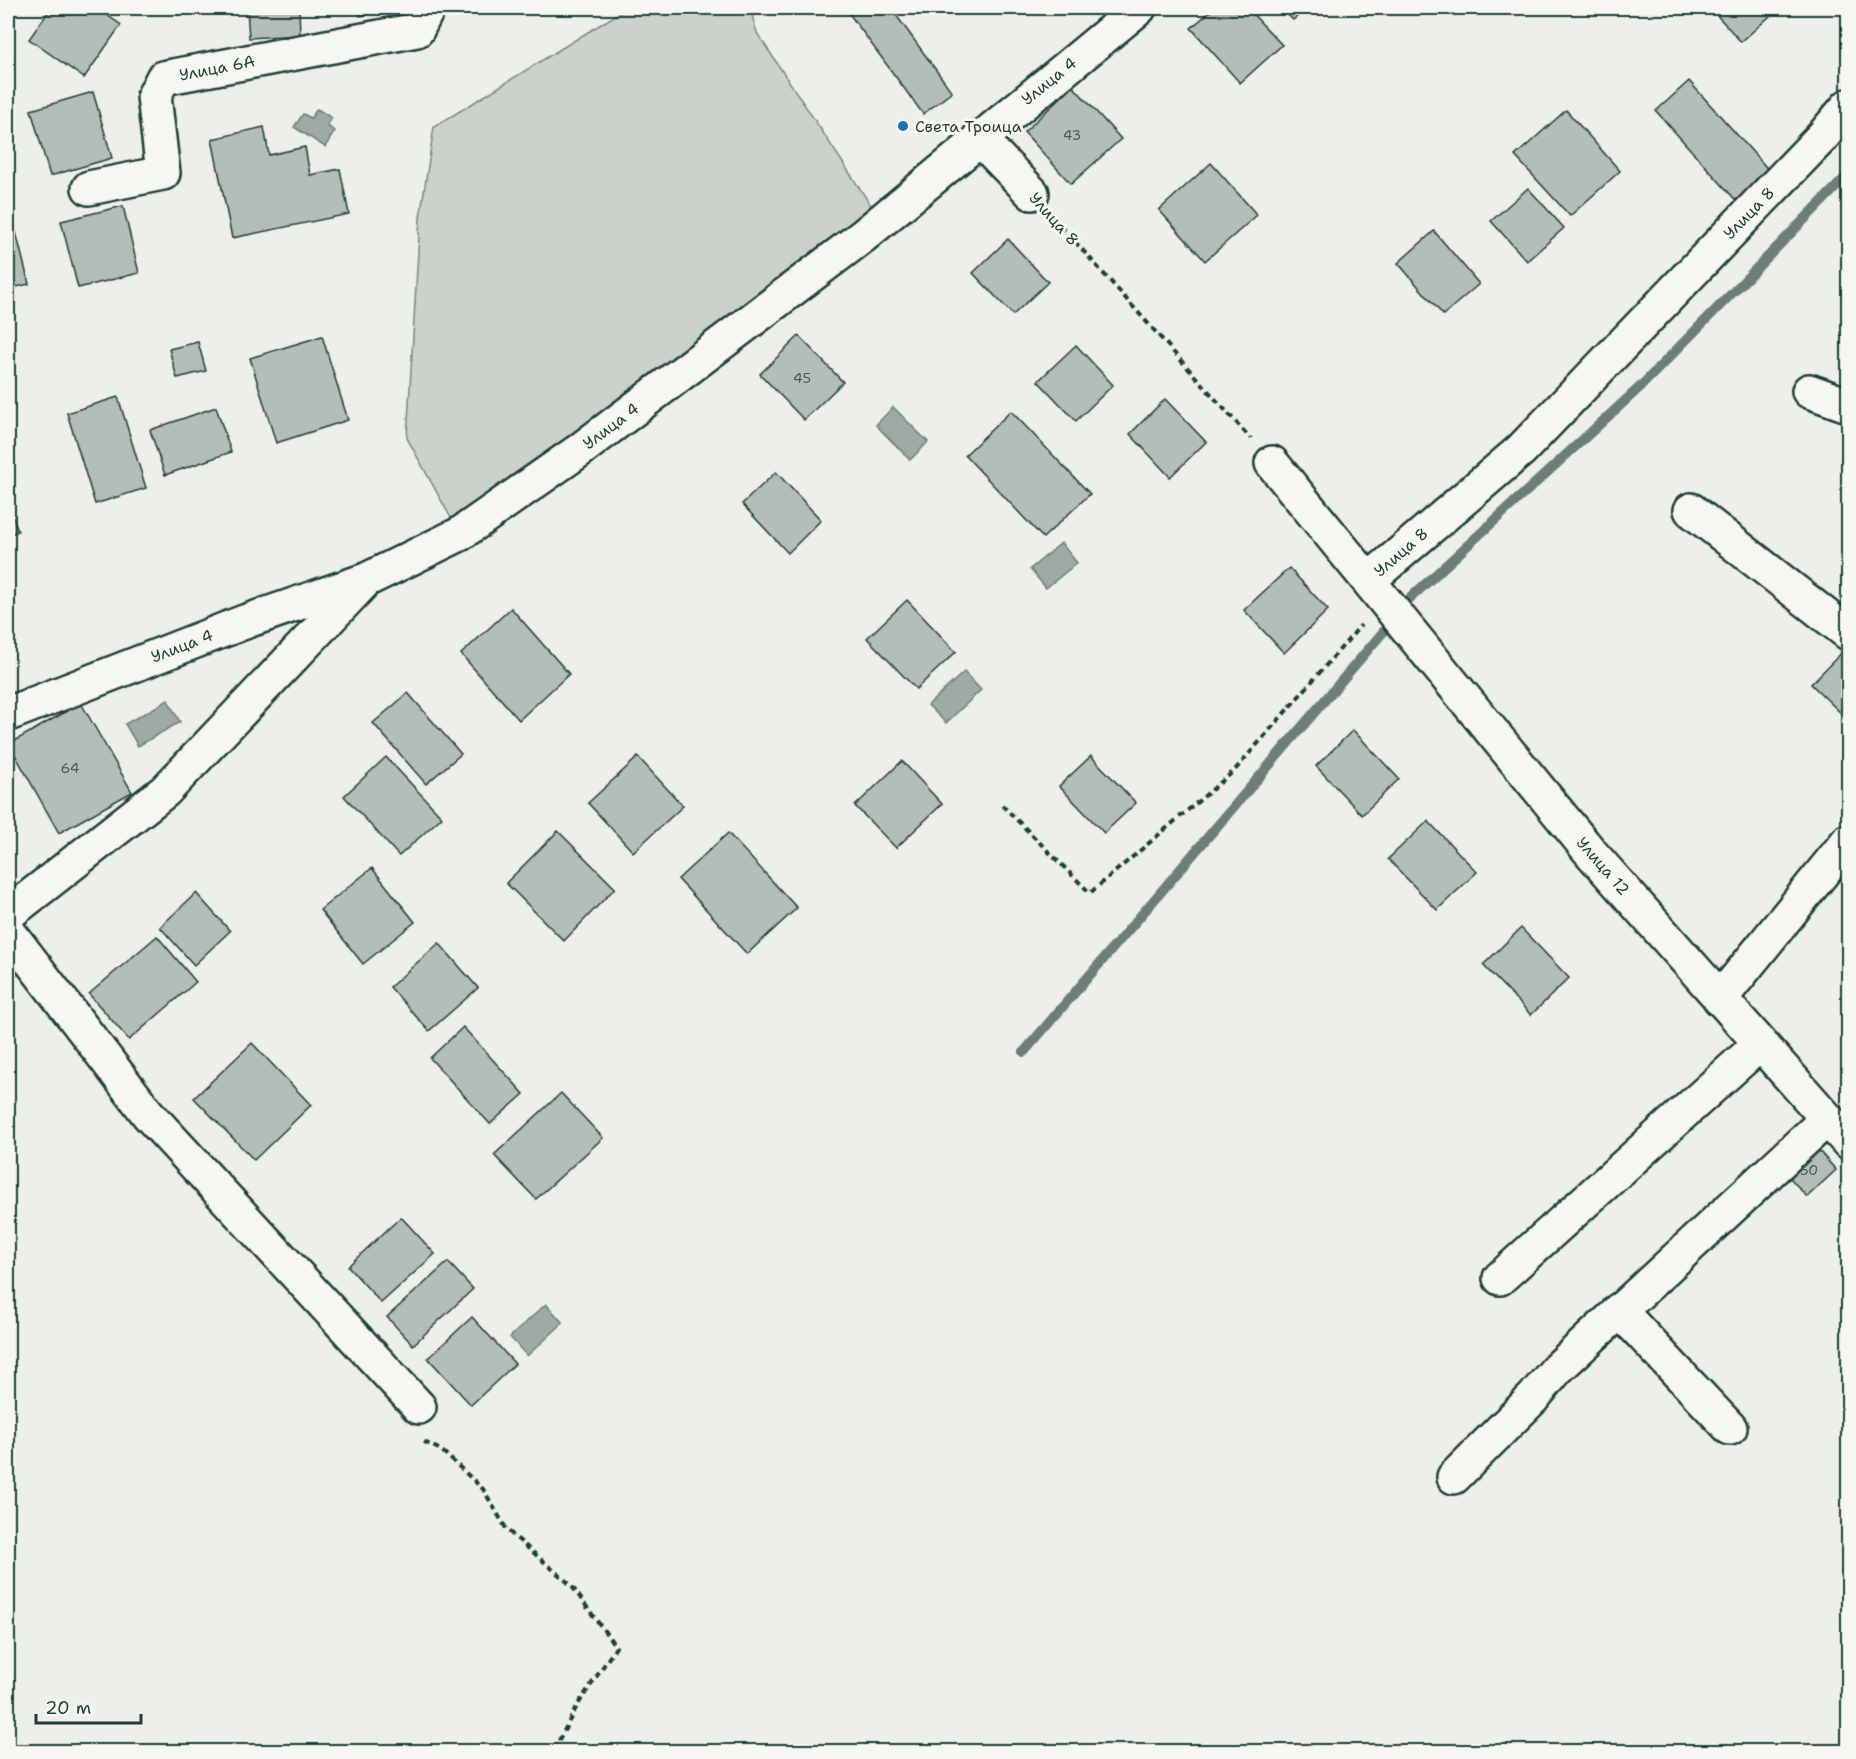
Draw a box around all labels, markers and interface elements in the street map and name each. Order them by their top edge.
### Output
street label: Улица 6A [177,50,257,86]
street label: Улица 4 [1017,52,1081,110]
place label: Света Троица [915,116,1022,137]
marker: Света Троица [896,119,910,133]
house number: 43 [1063,126,1081,144]
street label: Улица 8 [1719,182,1779,244]
street label: Улица 8 [1024,188,1084,250]
house number: 45 [793,369,811,387]
street label: Улица 4 [579,398,643,454]
street label: Улица 8 [1370,523,1432,581]
street label: Улица 4 [148,625,216,667]
house number: 64 [60,759,80,777]
street label: Улица 12 [1572,832,1634,900]
house number: 50 [1800,1161,1818,1179]
scale bar [36,1687,141,1725]
text: 20 m [45,1696,91,1720]

